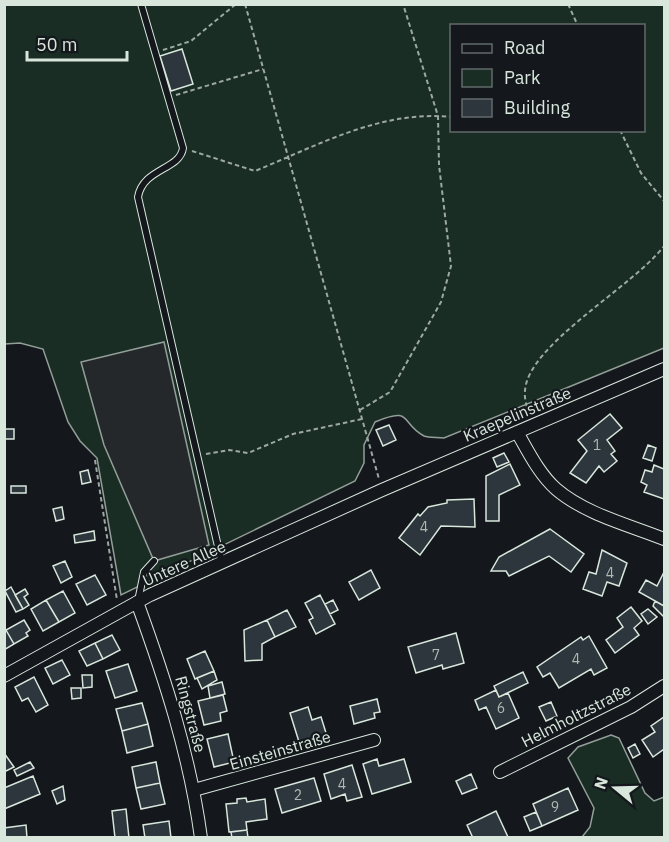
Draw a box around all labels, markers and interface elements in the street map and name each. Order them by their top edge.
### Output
scale bar [27,24,128,62]
legend [450,24,645,132]
text: 50 m [36,33,78,56]
text: Road [504,36,545,59]
text: Park [504,66,541,89]
text: Building [504,96,571,119]
street label: Kraepelinstraße [460,382,574,446]
house number: 1 [593,436,601,454]
house number: 4 [420,518,428,536]
street label: Untere Allee [139,536,229,590]
house number: 4 [606,564,614,582]
house number: 7 [432,646,440,664]
house number: 4 [572,650,580,668]
street label: Ringstraße [171,674,211,755]
street label: Helmholtzstraße [518,679,634,751]
house number: 6 [497,699,505,717]
street label: Einsteinstraße [227,726,333,774]
north arrow [585,758,645,818]
text: N [589,774,612,792]
house number: 4 [338,775,346,793]
house number: 2 [294,786,302,804]
house number: 9 [551,798,559,816]

